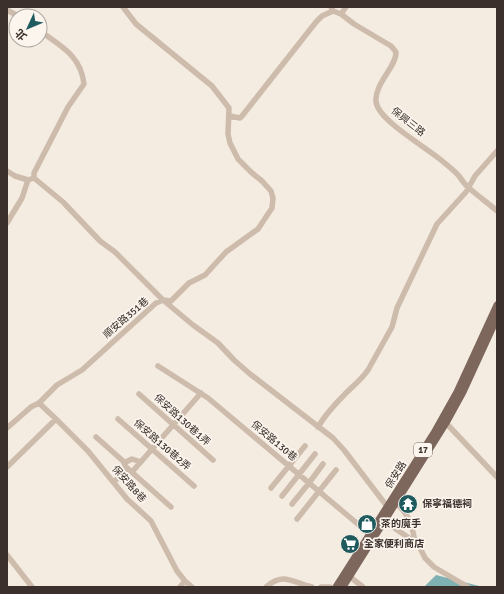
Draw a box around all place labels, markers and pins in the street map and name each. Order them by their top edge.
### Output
temple icon: 保寧福德祠 [397,493,419,515]
place label: 保寧福德祠 [422,498,472,510]
shop icon: 茶的魔手 [356,513,378,535]
place label: 茶的魔手 [381,518,421,530]
supermarket icon: 全家便利商店 [339,533,361,555]
place label: 全家便利商店 [364,538,424,550]

